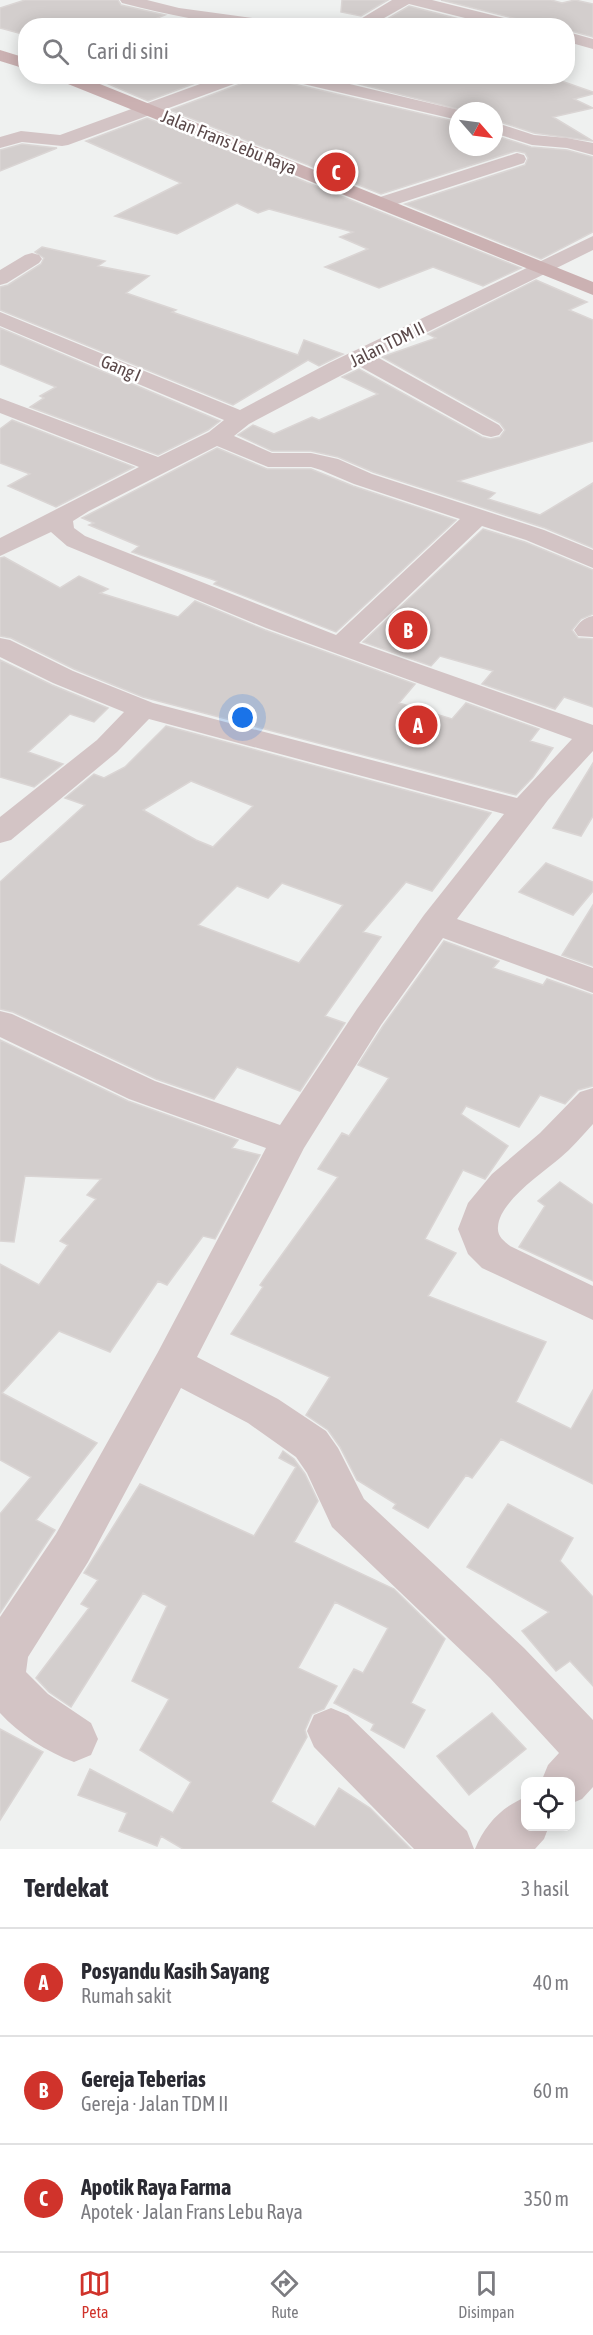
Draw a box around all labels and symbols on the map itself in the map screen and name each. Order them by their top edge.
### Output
north arrow [449,102,503,156]
street label: Jalan Frans Lebu Raya [158,105,300,179]
pin: C [316,150,356,195]
street label: Jalan TDM II [346,317,428,371]
street label: Gang I [98,350,144,386]
pin: B [388,608,428,652]
pin: A [398,702,438,748]
your location [228,703,257,732]

